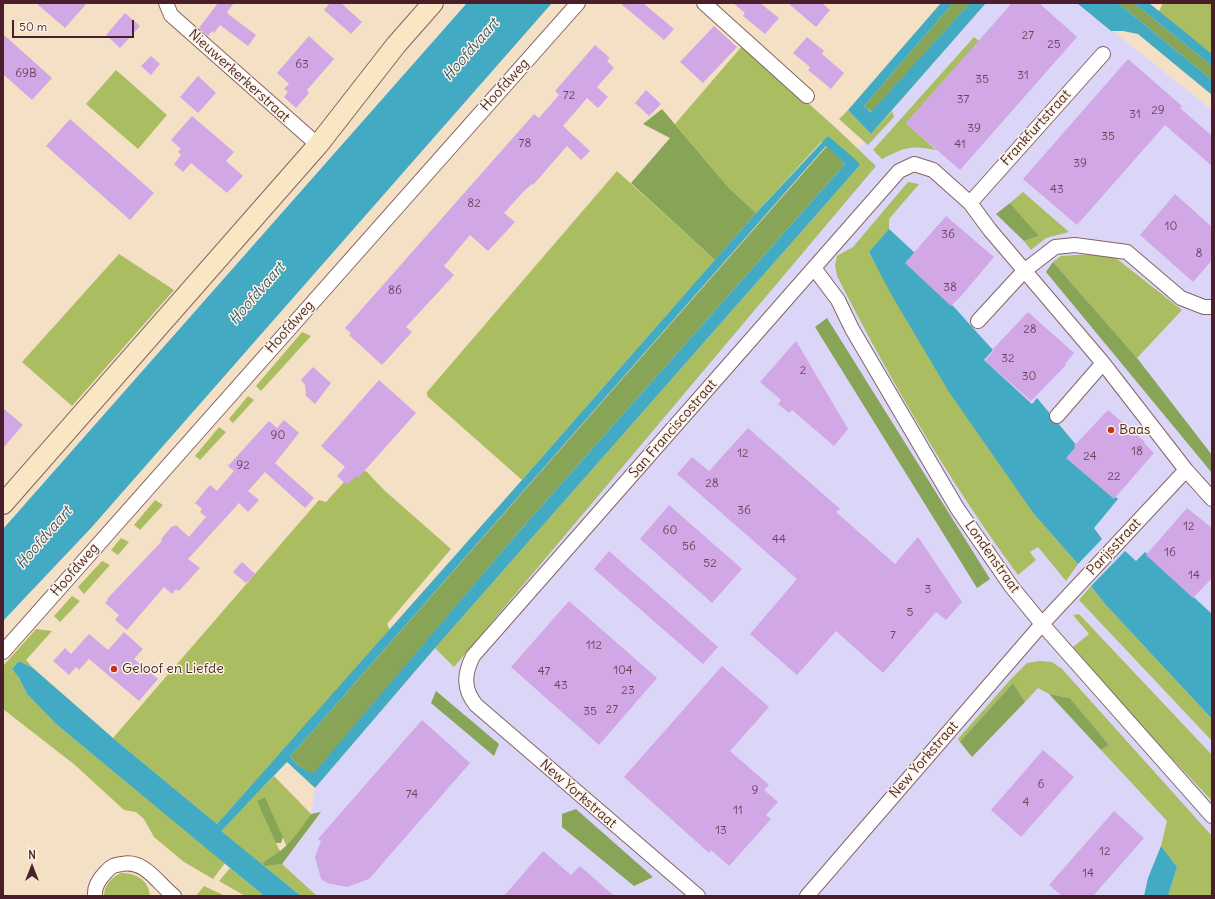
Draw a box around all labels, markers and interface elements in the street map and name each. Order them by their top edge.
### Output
scale bar [14,12,136,38]
water label: Hoofdvaart [439,15,503,85]
text: 50 m [19,19,47,34]
street label: Nieuwerkerkerstraat [185,26,293,126]
house number: 27 [1022,29,1034,43]
house number: 25 [1047,38,1061,52]
street label: Hoofdweg [477,55,533,115]
house number: 63 [295,58,309,72]
house number: 69B [15,67,37,81]
house number: 31 [1017,69,1029,83]
house number: 35 [975,73,989,87]
street label: Frankfurtstraat [997,86,1075,170]
house number: 72 [563,89,575,103]
house number: 37 [957,93,969,107]
house number: 29 [1151,104,1165,118]
house number: 31 [1129,108,1141,122]
house number: 39 [967,122,981,136]
house number: 35 [1101,130,1115,144]
house number: 78 [519,137,531,151]
house number: 41 [954,138,966,152]
house number: 39 [1073,157,1087,171]
house number: 43 [1050,183,1064,197]
house number: 82 [467,197,481,211]
house number: 10 [1165,220,1177,234]
house number: 36 [941,228,955,242]
house number: 8 [1196,247,1202,261]
water label: Hoofdvaart [225,259,289,329]
house number: 38 [943,281,957,295]
house number: 86 [388,284,402,298]
street label: Hoofdweg [262,297,318,357]
house number: 28 [1023,323,1037,337]
house number: 32 [1001,352,1015,366]
house number: 2 [800,364,806,378]
house number: 30 [1022,370,1036,384]
street label: San Franciscostraat [626,376,720,482]
place label: Baas [1119,422,1150,438]
marker: Baas [1106,425,1116,435]
house number: 90 [271,429,285,443]
house number: 18 [1131,445,1143,459]
house number: 12 [737,447,749,461]
house number: 24 [1083,450,1097,464]
house number: 92 [236,459,250,473]
house number: 22 [1107,470,1121,484]
house number: 28 [705,477,719,491]
water label: Hoofdvaart [12,503,76,573]
house number: 36 [737,504,751,518]
street label: Parijsstraat [1083,515,1145,579]
street label: Londenstraat [961,518,1023,596]
house number: 12 [1183,520,1195,534]
house number: 60 [663,524,677,538]
house number: 44 [772,533,786,547]
street label: Hoofdweg [47,540,103,600]
house number: 56 [682,540,696,554]
house number: 16 [1164,546,1176,560]
house number: 52 [703,557,717,571]
house number: 14 [1188,569,1200,583]
house number: 3 [925,583,931,597]
house number: 5 [907,606,913,620]
house number: 7 [890,629,896,643]
house number: 112 [586,639,602,653]
place label: Geloof en Liefde [122,661,224,677]
marker: Geloof en Liefde [109,664,119,674]
house number: 104 [613,664,633,678]
house number: 47 [538,665,550,679]
house number: 43 [554,679,568,693]
house number: 23 [621,684,635,698]
house number: 27 [606,703,618,717]
house number: 35 [583,705,597,719]
street label: New Yorkstraat [886,718,962,802]
street label: New Yorkstraat [536,756,620,832]
house number: 6 [1038,778,1044,792]
house number: 9 [752,784,758,798]
house number: 74 [406,788,418,802]
house number: 4 [1023,796,1029,810]
house number: 11 [733,804,743,818]
house number: 13 [715,824,727,838]
house number: 12 [1099,845,1111,859]
north arrow [12,847,52,887]
text: N [28,848,36,862]
house number: 14 [1082,867,1094,881]

